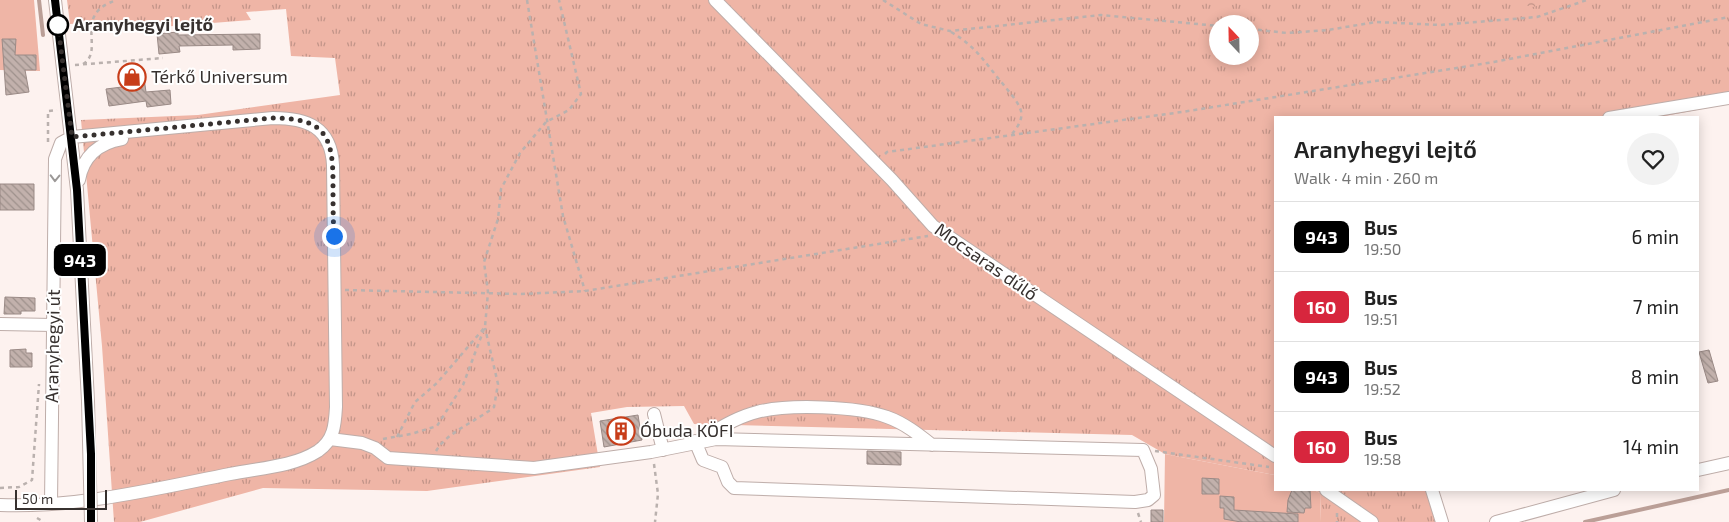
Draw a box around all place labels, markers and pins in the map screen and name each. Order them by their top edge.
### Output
place label: Aranyhegyi lejtő [73,13,213,35]
marker: Aranyhegyi lejtő [47,14,69,36]
shop icon: Térkő Universum [117,62,147,92]
place label: Térkő Universum [151,65,288,87]
building icon: Óbuda KÖFI [606,416,636,446]
place label: Óbuda KÖFI [640,419,733,441]

